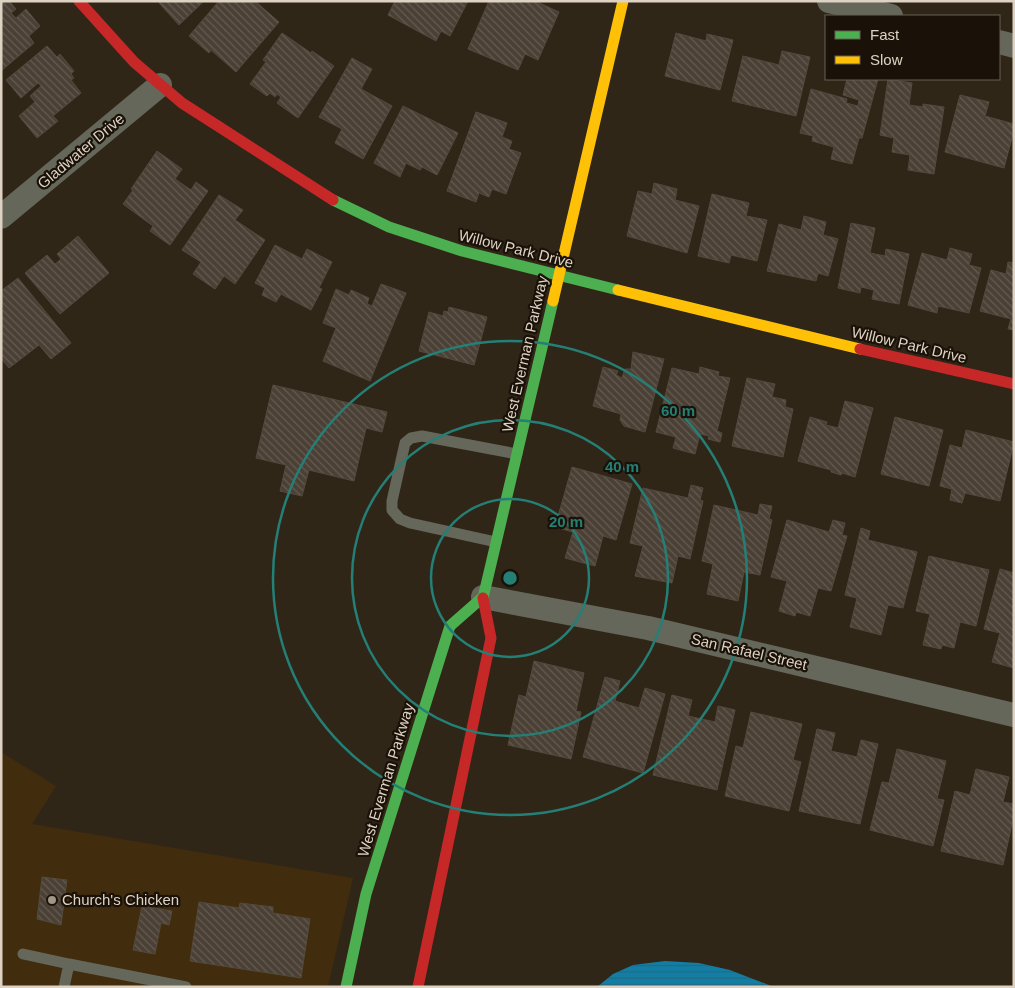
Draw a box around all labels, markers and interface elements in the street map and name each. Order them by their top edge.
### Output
legend [825,15,1000,80]
text: Fast [870,26,900,43]
text: Slow [870,51,903,68]
street label: Gladwater Drive [34,110,127,192]
street label: Willow Park Drive [457,226,575,271]
street label: West Everman Parkway [498,274,551,434]
street label: Willow Park Drive [850,323,968,366]
text: 60 m [661,402,695,419]
text: 40 m [605,458,639,475]
text: 20 m [549,513,583,530]
centre of rings [501,569,519,587]
street label: San Rafael Street [690,630,810,673]
street label: West Everman Parkway [354,701,417,859]
place label: Church's Chicken [62,891,179,908]
marker: Church's Chicken [46,894,58,906]

